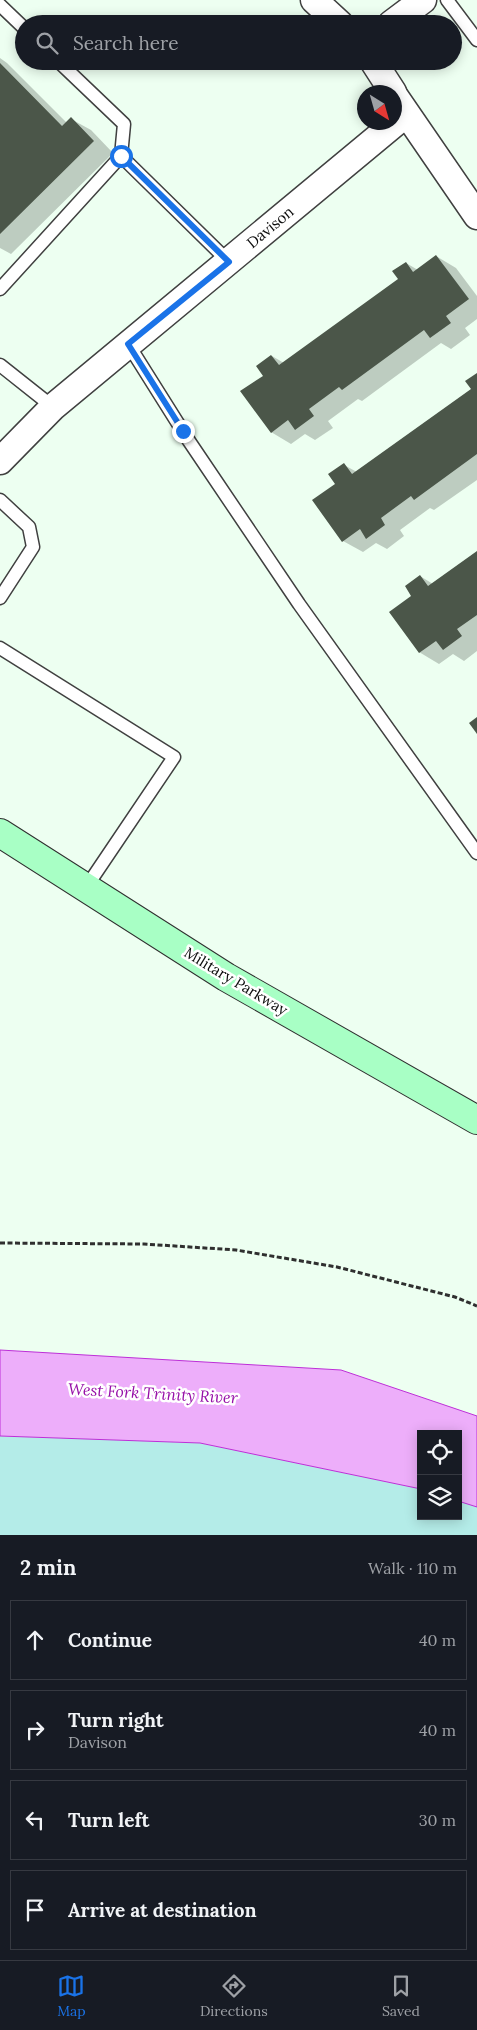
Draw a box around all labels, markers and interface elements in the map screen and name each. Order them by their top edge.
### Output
search box [15,15,462,70]
icon: search [33,29,61,57]
text: Search here [73,31,179,55]
north arrow [357,85,402,130]
route start [110,145,133,168]
street label: Davison [243,202,297,252]
route end [172,420,195,443]
street label: Military Parkway [181,943,291,1019]
water label: West Fork Trinity River [68,1379,239,1407]
map controls [417,1430,462,1520]
button: locate [417,1430,462,1475]
button: layers [417,1475,462,1520]
text: 2 min [20,1554,76,1581]
text: Walk · 110 m [368,1558,457,1578]
icon: ahead [21,1626,49,1654]
text: Continue [68,1628,152,1652]
text: 40 m [419,1630,456,1650]
text: Turn right [68,1708,164,1732]
icon: right [21,1716,49,1744]
text: 40 m [419,1720,456,1740]
text: Davison [68,1732,127,1752]
icon: left [21,1806,49,1834]
text: Turn left [68,1808,149,1832]
text: 30 m [419,1810,456,1830]
icon: arrive [21,1896,49,1924]
text: Arrive at destination [68,1898,257,1922]
tab: Map [57,1972,86,2020]
tab: Directions [200,1972,268,2020]
tab: Saved [382,1972,420,2020]

